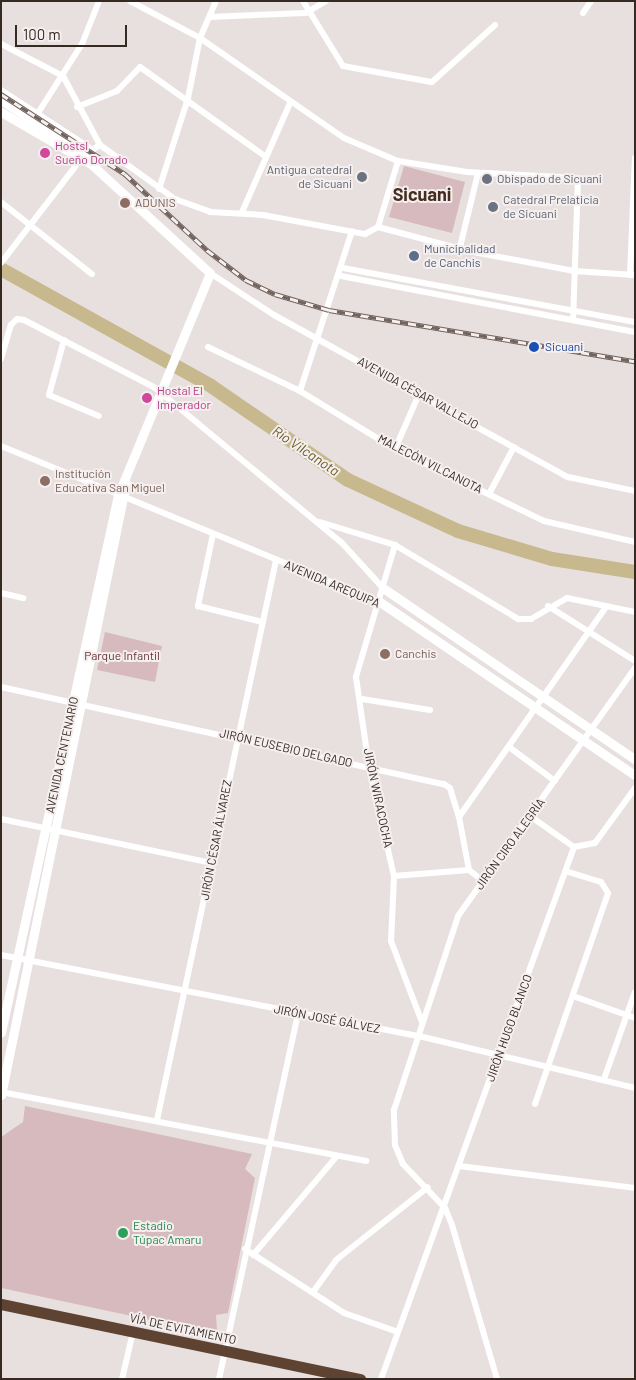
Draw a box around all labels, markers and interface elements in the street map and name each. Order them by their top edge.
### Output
scale bar [18,15,130,47]
text: 100 m [23,25,61,43]
place label: Hostsl Sueño Dorado [55,139,128,167]
marker: Hostsl Sueño Dorado [39,147,51,159]
place label: Antigua catedral de Sicuani [267,163,352,191]
marker: Antigua catedral de Sicuani [356,171,368,183]
place label: Obispado de Sicuani [497,172,602,186]
marker: Obispado de Sicuani [481,173,493,185]
district label: Sicuani [393,183,451,205]
place label: Catedral Prelaticia de Sicuani [503,193,599,221]
place label: ADUNIS [135,196,176,210]
marker: ADUNIS [119,197,131,209]
marker: Catedral Prelaticia de Sicuani [487,201,499,213]
place label: Municipalidad de Canchis [424,242,496,270]
marker: Municipalidad de Canchis [408,250,420,262]
marker: Sicuani [527,340,541,354]
place label: Sicuani [545,340,583,354]
street label: AVENIDA CÉSAR VALLEJO [355,354,481,432]
place label: Hostal El Imperador [157,384,211,412]
marker: Hostal El Imperador [141,392,153,404]
water label: Río Vilcanota [269,422,343,480]
street label: MALECÓN VILCANOTA [375,431,485,497]
place label: Institución Educativa San Miguel [55,467,165,495]
marker: Institución Educativa San Miguel [39,475,51,487]
street label: AVENIDA AREQUIPA [282,557,382,611]
place label: Canchis [395,647,436,661]
marker: Canchis [379,648,391,660]
park label: Parque Infantil [84,649,160,663]
street label: AVENIDA CENTENARIO [43,695,81,815]
street label: JIRÓN EUSEBIO DELGADO [218,726,354,770]
street label: JIRÓN WIRACOCHA [360,747,396,849]
street label: JIRÓN CÉSAR ÁLVAREZ [197,779,235,901]
street label: JIRÓN CIRO ALEGRÍA [472,796,548,892]
street label: JIRÓN HUGO BLANCO [483,972,535,1084]
street label: JIRÓN JOSÉ GÁLVEZ [273,1002,381,1036]
place label: Estadio Túpac Amaru [133,1219,201,1247]
marker: Estadio Túpac Amaru [117,1227,129,1239]
street label: VÍA DE EVITAMIENTO [128,1311,238,1347]

